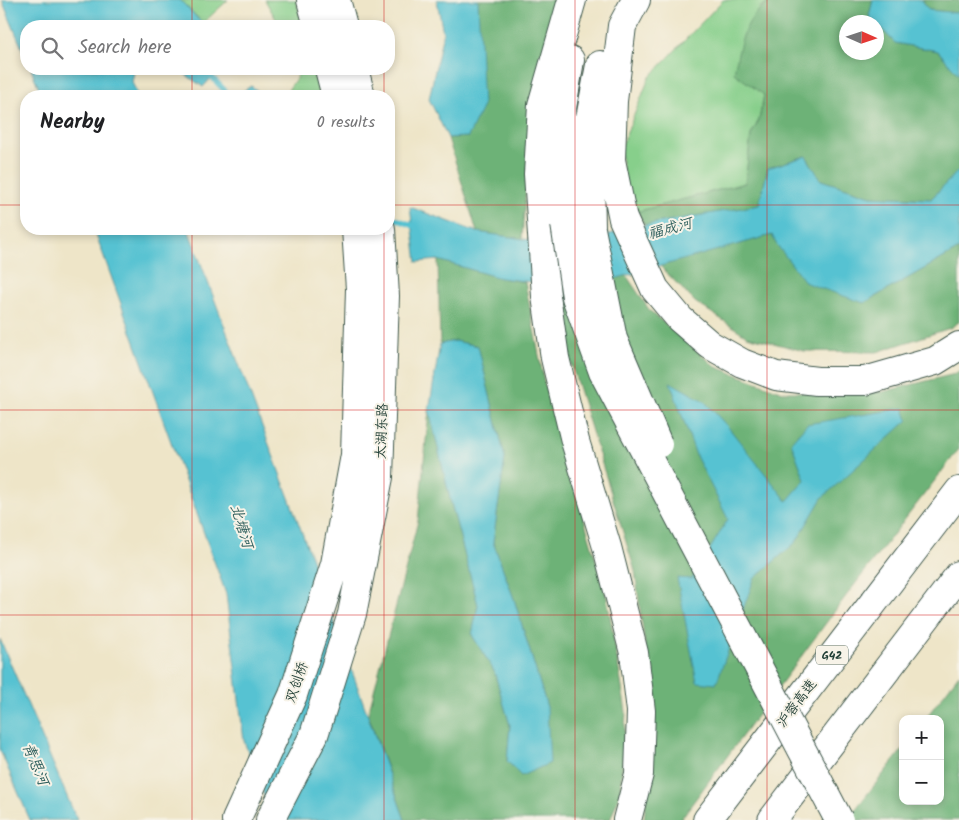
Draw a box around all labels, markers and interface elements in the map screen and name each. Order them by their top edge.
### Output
north arrow [839,15,884,60]
search box [20,20,395,75]
text: Search here [78,33,172,63]
icon: search [38,34,66,62]
text: Nearby [40,106,105,139]
text: 0 results [317,110,375,135]
water label: 福成河 [645,211,698,246]
street label: 太湖东路 [370,403,394,459]
water label: 北塘河 [223,501,260,554]
road number: G42 [816,646,848,664]
street label: 双创桥 [280,659,314,706]
street label: 沪蓉高速 [771,675,822,733]
map controls [899,715,944,805]
button: + [899,715,944,760]
water label: 青思河 [15,739,56,793]
button: − [899,760,944,805]

